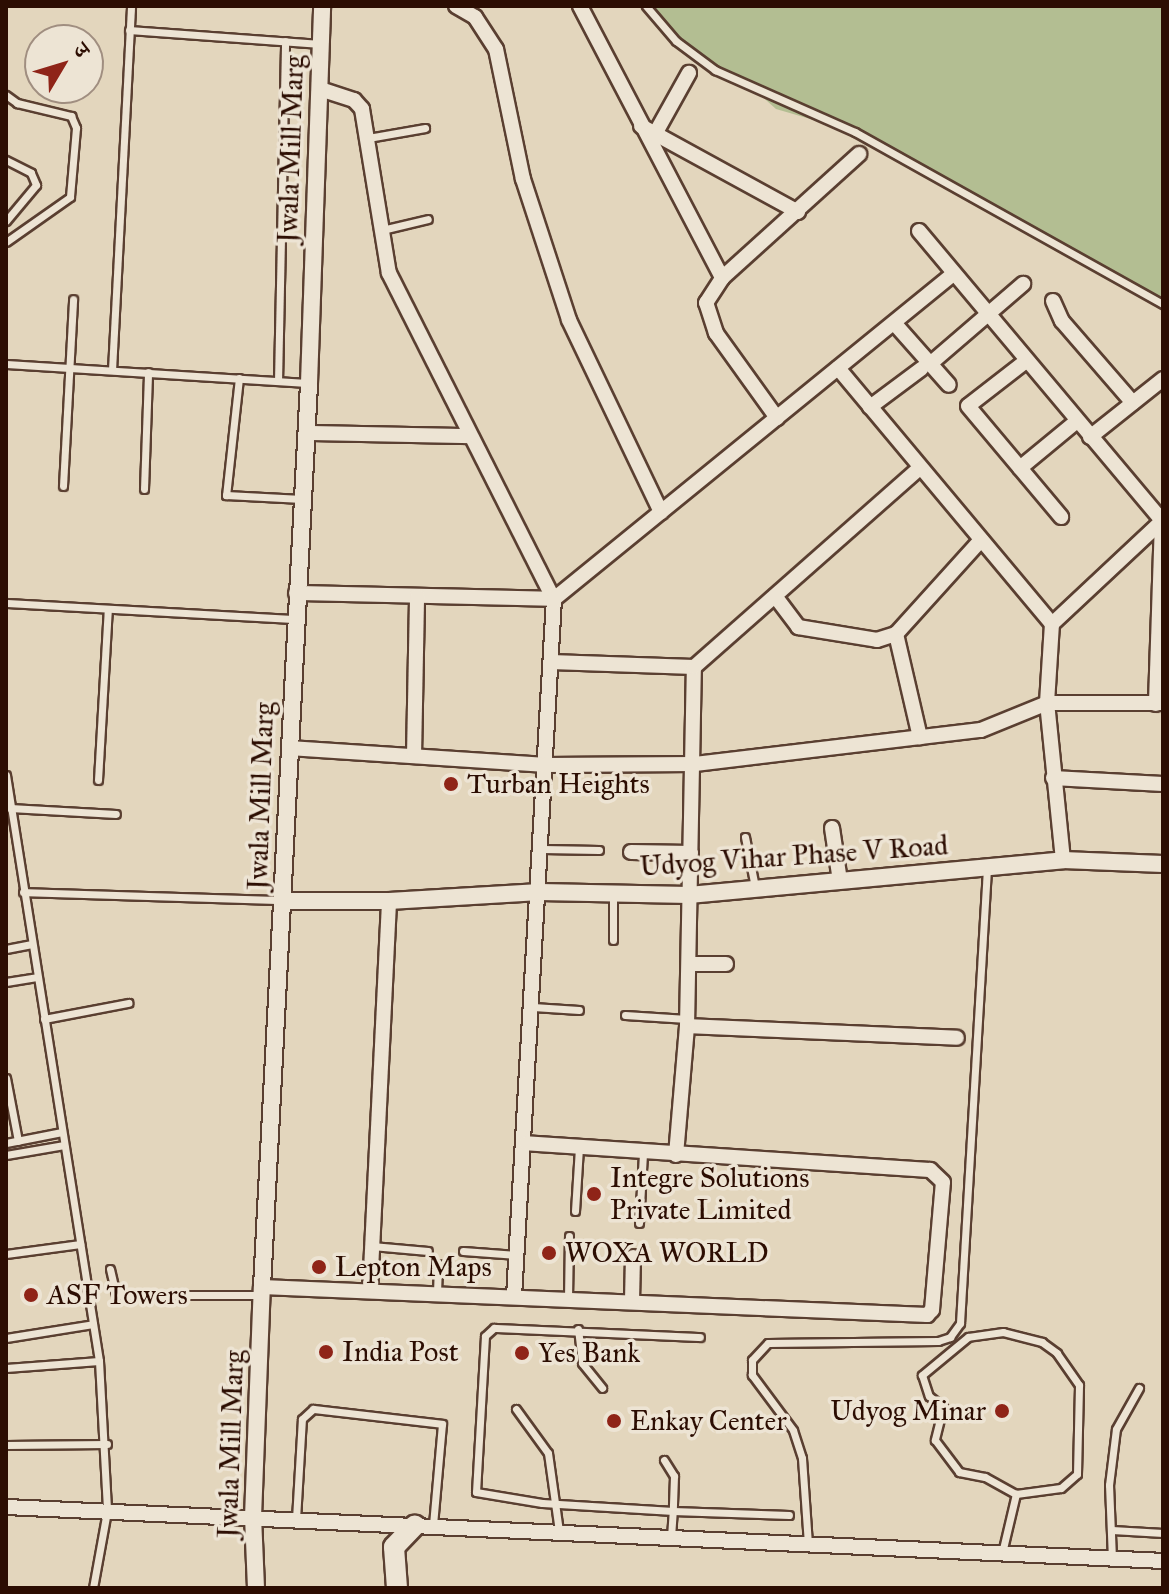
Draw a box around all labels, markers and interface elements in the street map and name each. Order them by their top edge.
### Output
north arrow [24,24,104,104]
text: उ [68,37,96,63]
street label: Jwala Mill Marg [271,54,311,244]
street label: Jwala Mill Marg [241,701,281,891]
place label: Turban Heights [467,767,650,801]
marker: Turban Heights [442,775,460,793]
street label: Udyog Vihar Phase V Road [639,828,949,884]
place label: Integre Solutions Private Limited [610,1161,809,1227]
marker: Integre Solutions Private Limited [585,1185,603,1203]
place label: WOXA WORLD [565,1236,769,1270]
marker: WOXA WORLD [540,1244,558,1262]
place label: Lepton Maps [335,1250,492,1284]
marker: Lepton Maps [310,1258,328,1276]
place label: ASF Towers [47,1278,188,1312]
marker: ASF Towers [22,1286,40,1304]
place label: India Post [342,1335,459,1369]
place label: Yes Bank [538,1336,640,1370]
marker: India Post [317,1343,335,1361]
marker: Yes Bank [513,1344,531,1362]
street label: Jwala Mill Marg [211,1349,251,1539]
place label: Udyog Minar [830,1394,986,1428]
marker: Udyog Minar [993,1402,1011,1420]
place label: Enkay Center [630,1404,787,1438]
marker: Enkay Center [605,1412,623,1430]

